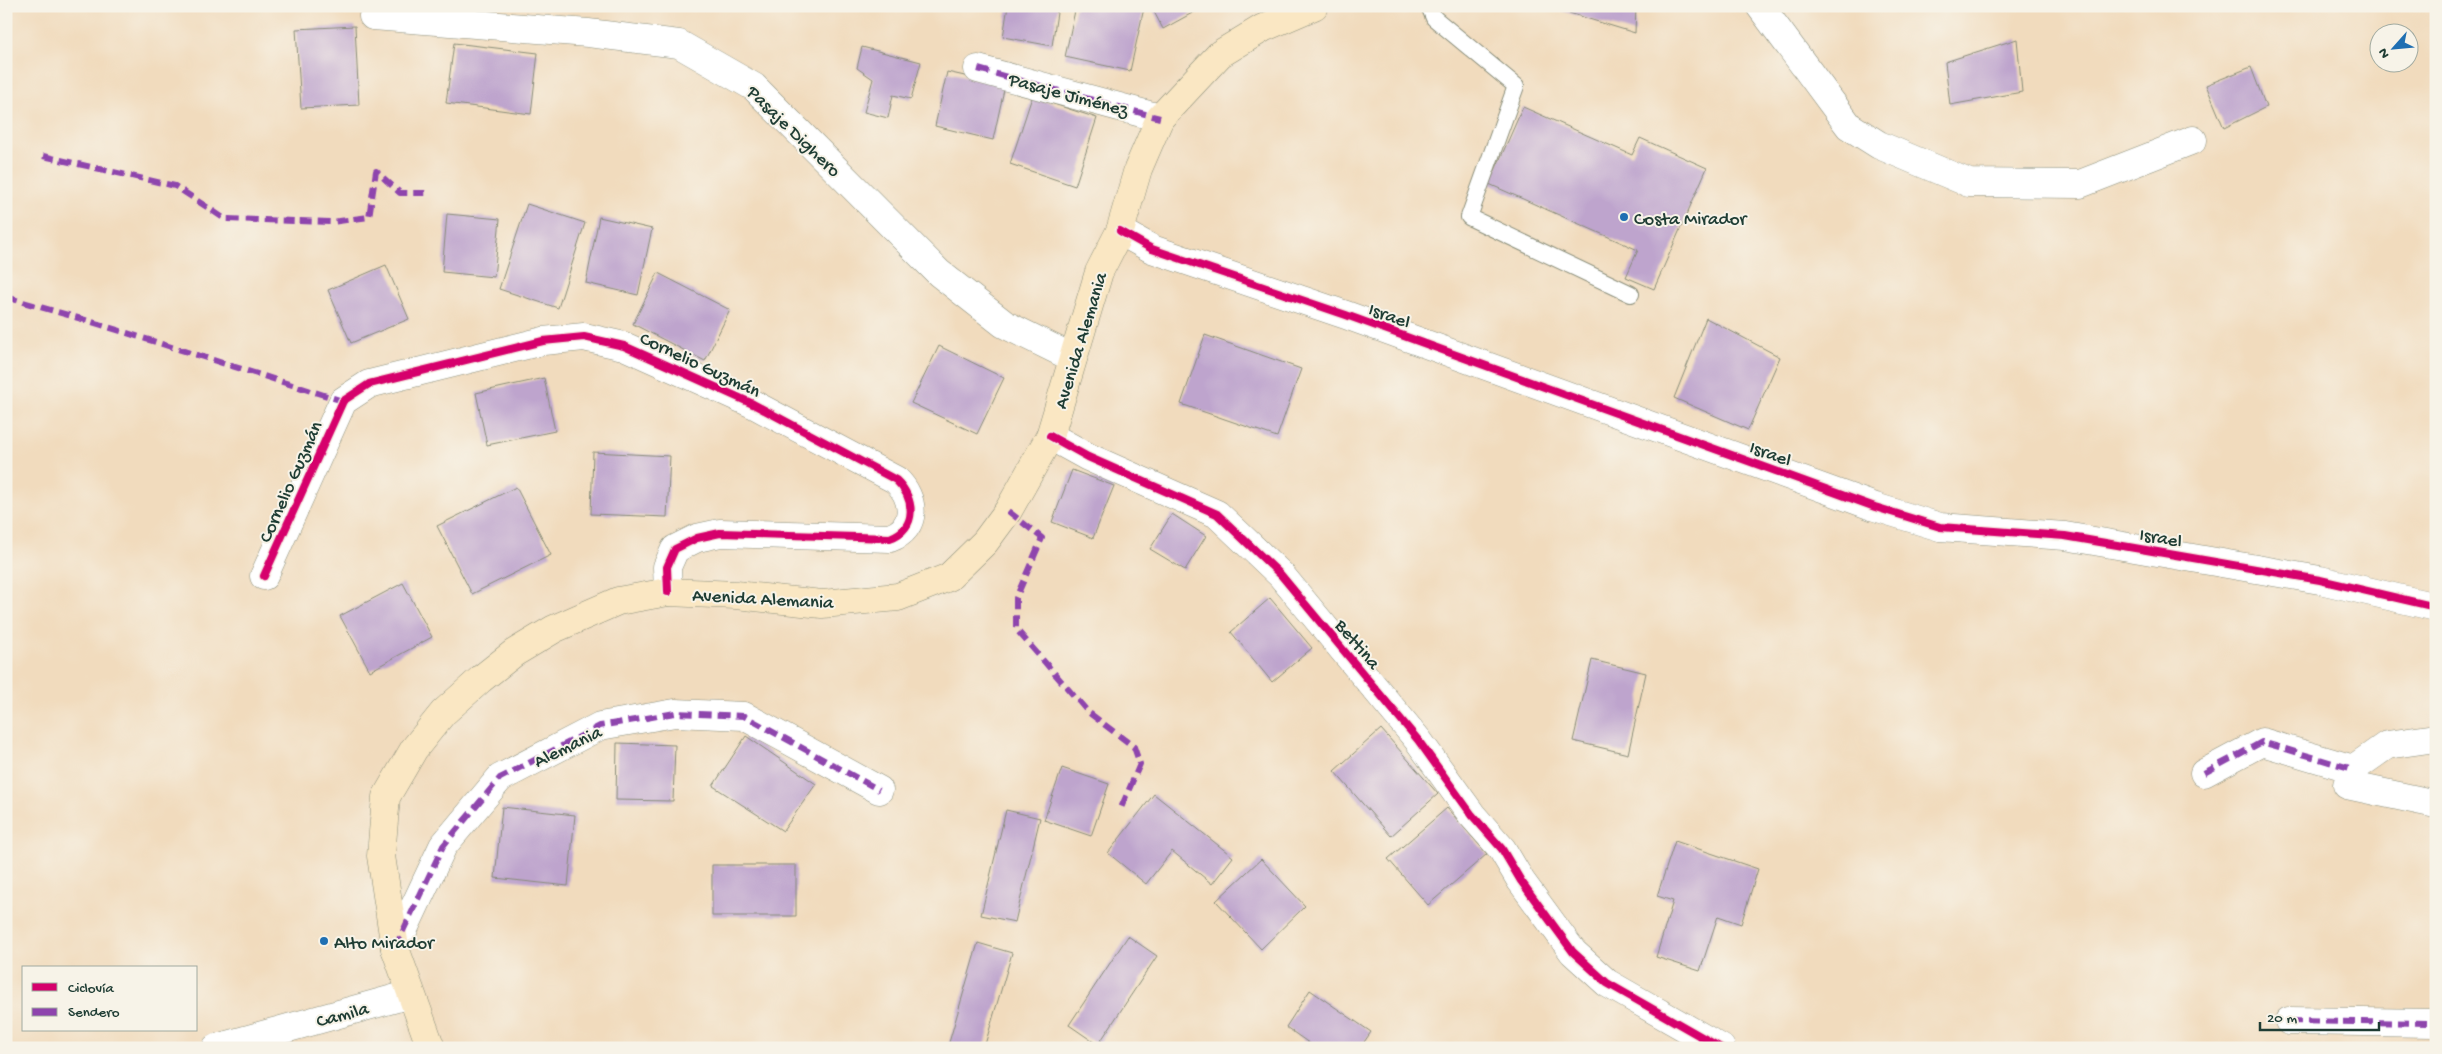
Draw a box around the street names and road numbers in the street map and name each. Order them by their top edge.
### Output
street label: Pasaje Jiménez [1005,69,1131,124]
street label: Pasaje Dighero [740,81,845,183]
street label: Avenida Alemania [1051,269,1114,412]
street label: Israel [1365,299,1413,335]
street label: Cornelio Guzmán [635,328,764,404]
street label: Cornelio Guzmán [255,418,329,547]
street label: Israel [1746,437,1794,473]
street label: Israel [2137,524,2183,554]
street label: Avenida Alemania [691,585,836,616]
street label: Bettina [1328,615,1385,676]
street label: Alemania [531,721,608,774]
street label: Camila [314,998,373,1034]

